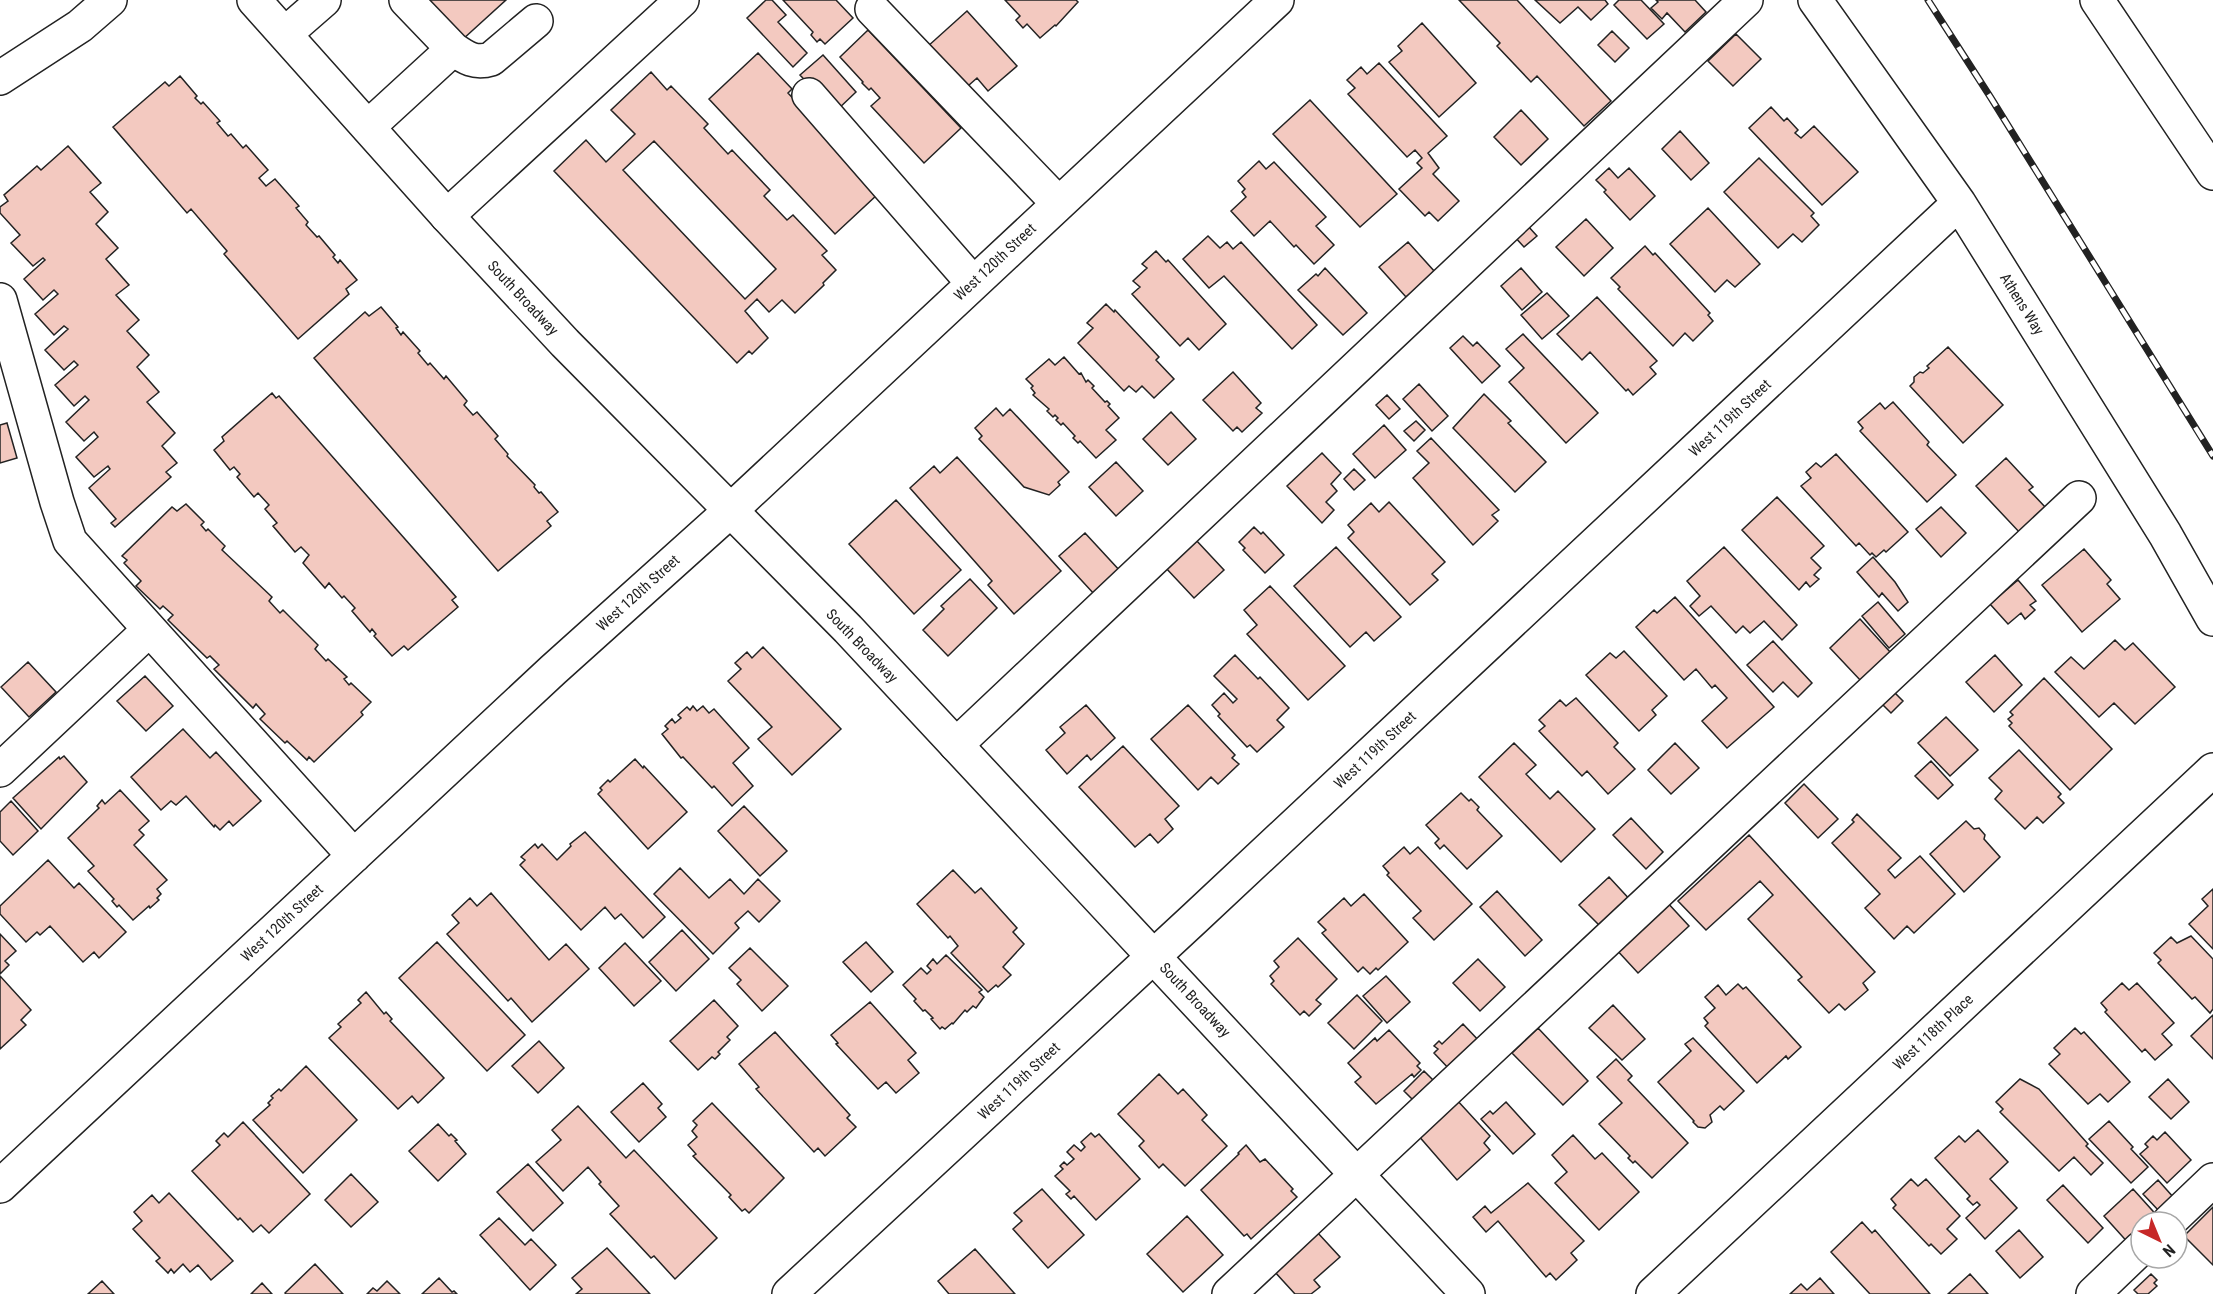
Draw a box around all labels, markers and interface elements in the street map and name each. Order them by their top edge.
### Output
street label: West 120th Street [950,219,1040,305]
street label: South Broadway [484,257,562,339]
street label: Athens Way [1996,270,2048,338]
street label: West 119th Street [1685,375,1775,461]
street label: West 120th Street [593,551,683,635]
street label: South Broadway [822,605,902,687]
street label: West 119th Street [1330,707,1420,793]
street label: West 120th Street [237,880,327,966]
street label: South Broadway [1156,959,1234,1041]
street label: West 118th Place [1889,990,1977,1074]
street label: West 119th Street [974,1038,1064,1124]
north arrow [2129,1210,2189,1270]
text: N [2159,1240,2179,1261]

